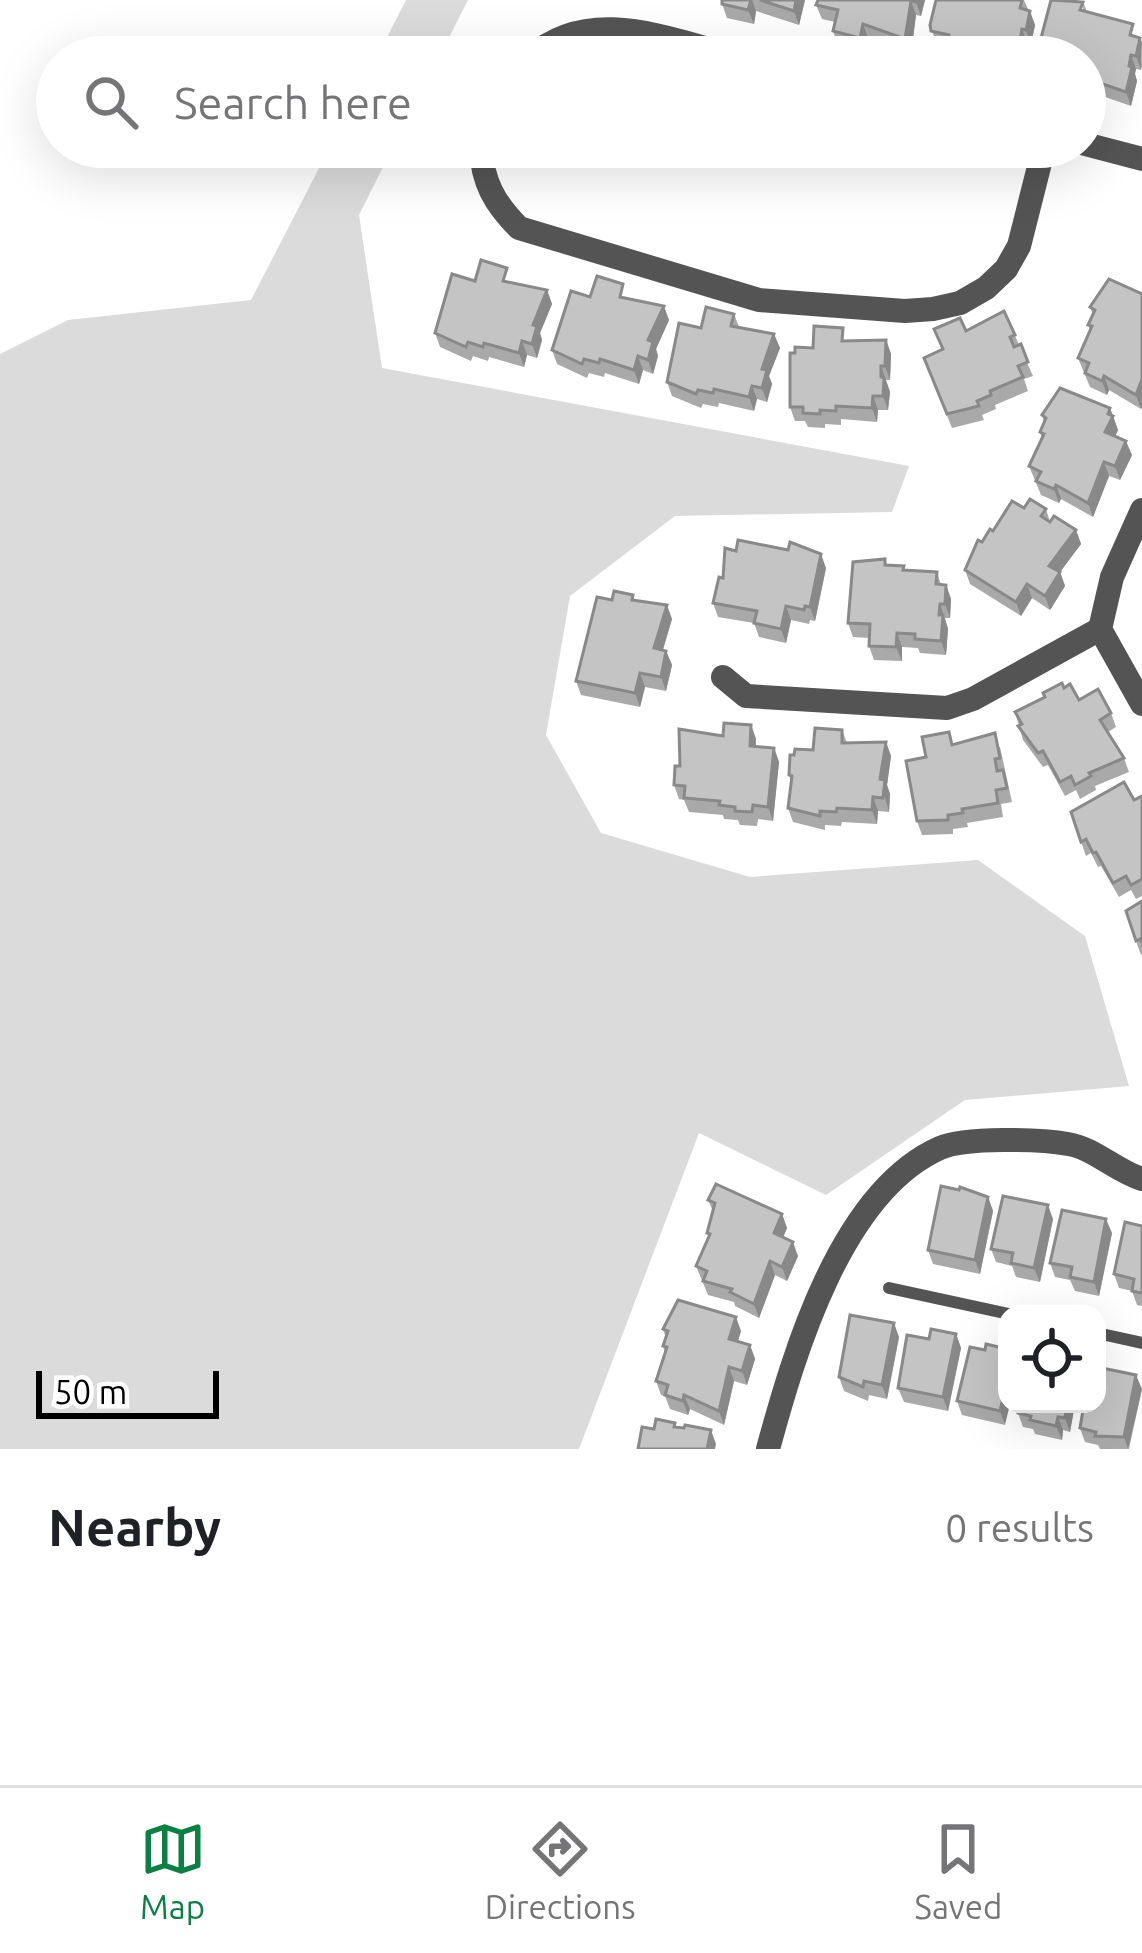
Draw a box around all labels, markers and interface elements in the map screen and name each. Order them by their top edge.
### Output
search box [36,36,1106,168]
icon: search [78,69,144,135]
text: Search here [174,77,412,128]
map controls [998,1305,1106,1413]
button: locate [998,1305,1106,1413]
scale bar [36,1365,219,1418]
text: 50 m [54,1373,127,1410]
text: Nearby [48,1498,221,1556]
text: 0 results [945,1506,1094,1549]
tab: Map [140,1816,206,1925]
tab: Directions [485,1816,635,1925]
tab: Saved [915,1816,1002,1925]

